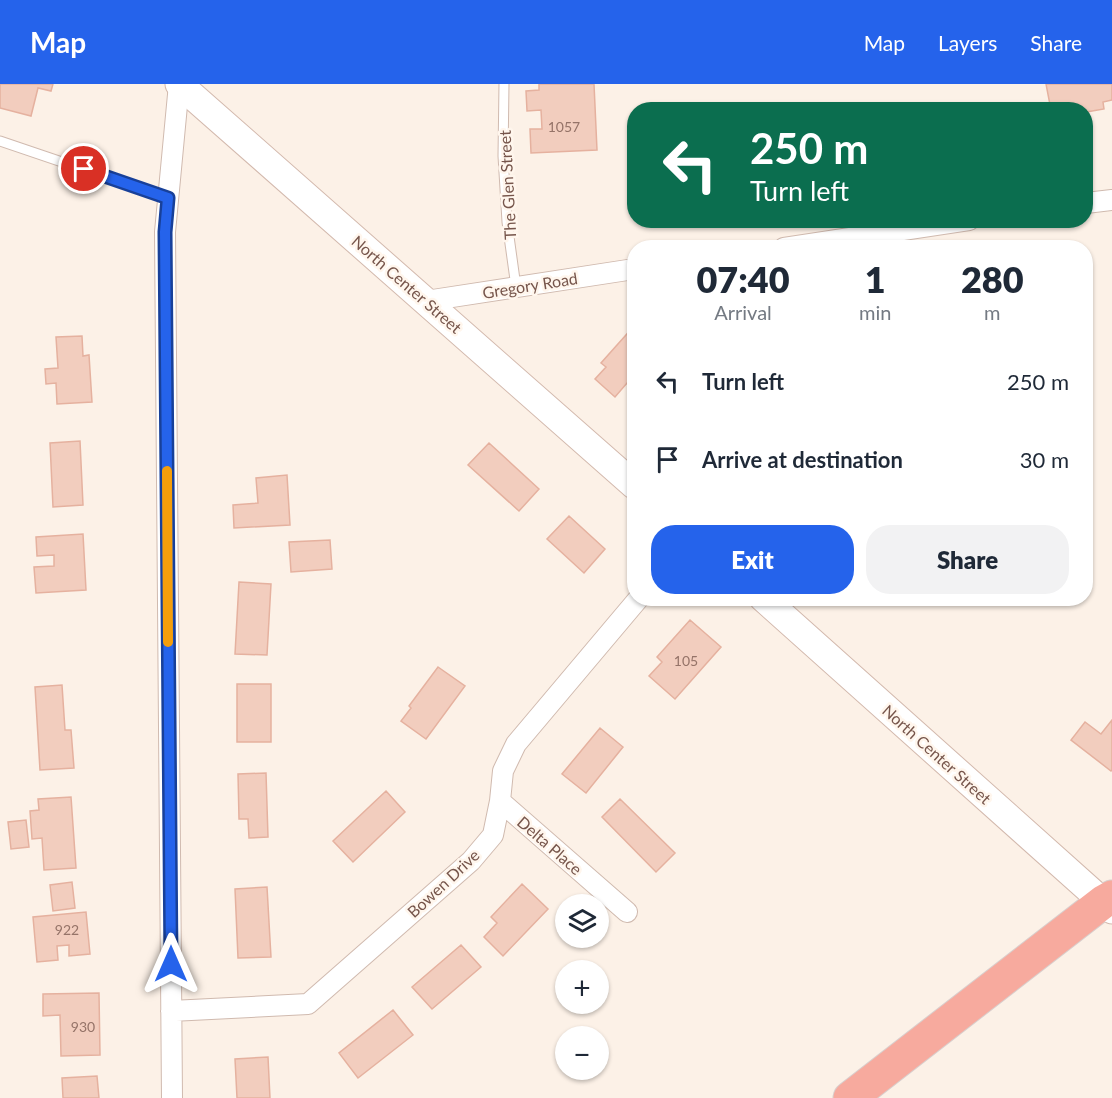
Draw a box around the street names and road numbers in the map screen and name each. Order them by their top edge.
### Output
street label: The Glen Street [495,129,519,240]
street label: North Center Street [348,231,466,337]
street label: Gregory Road [481,268,579,302]
street label: North Center Street [879,700,995,808]
street label: Delta Place [514,812,586,878]
street label: Bowen Drive [403,845,483,921]

